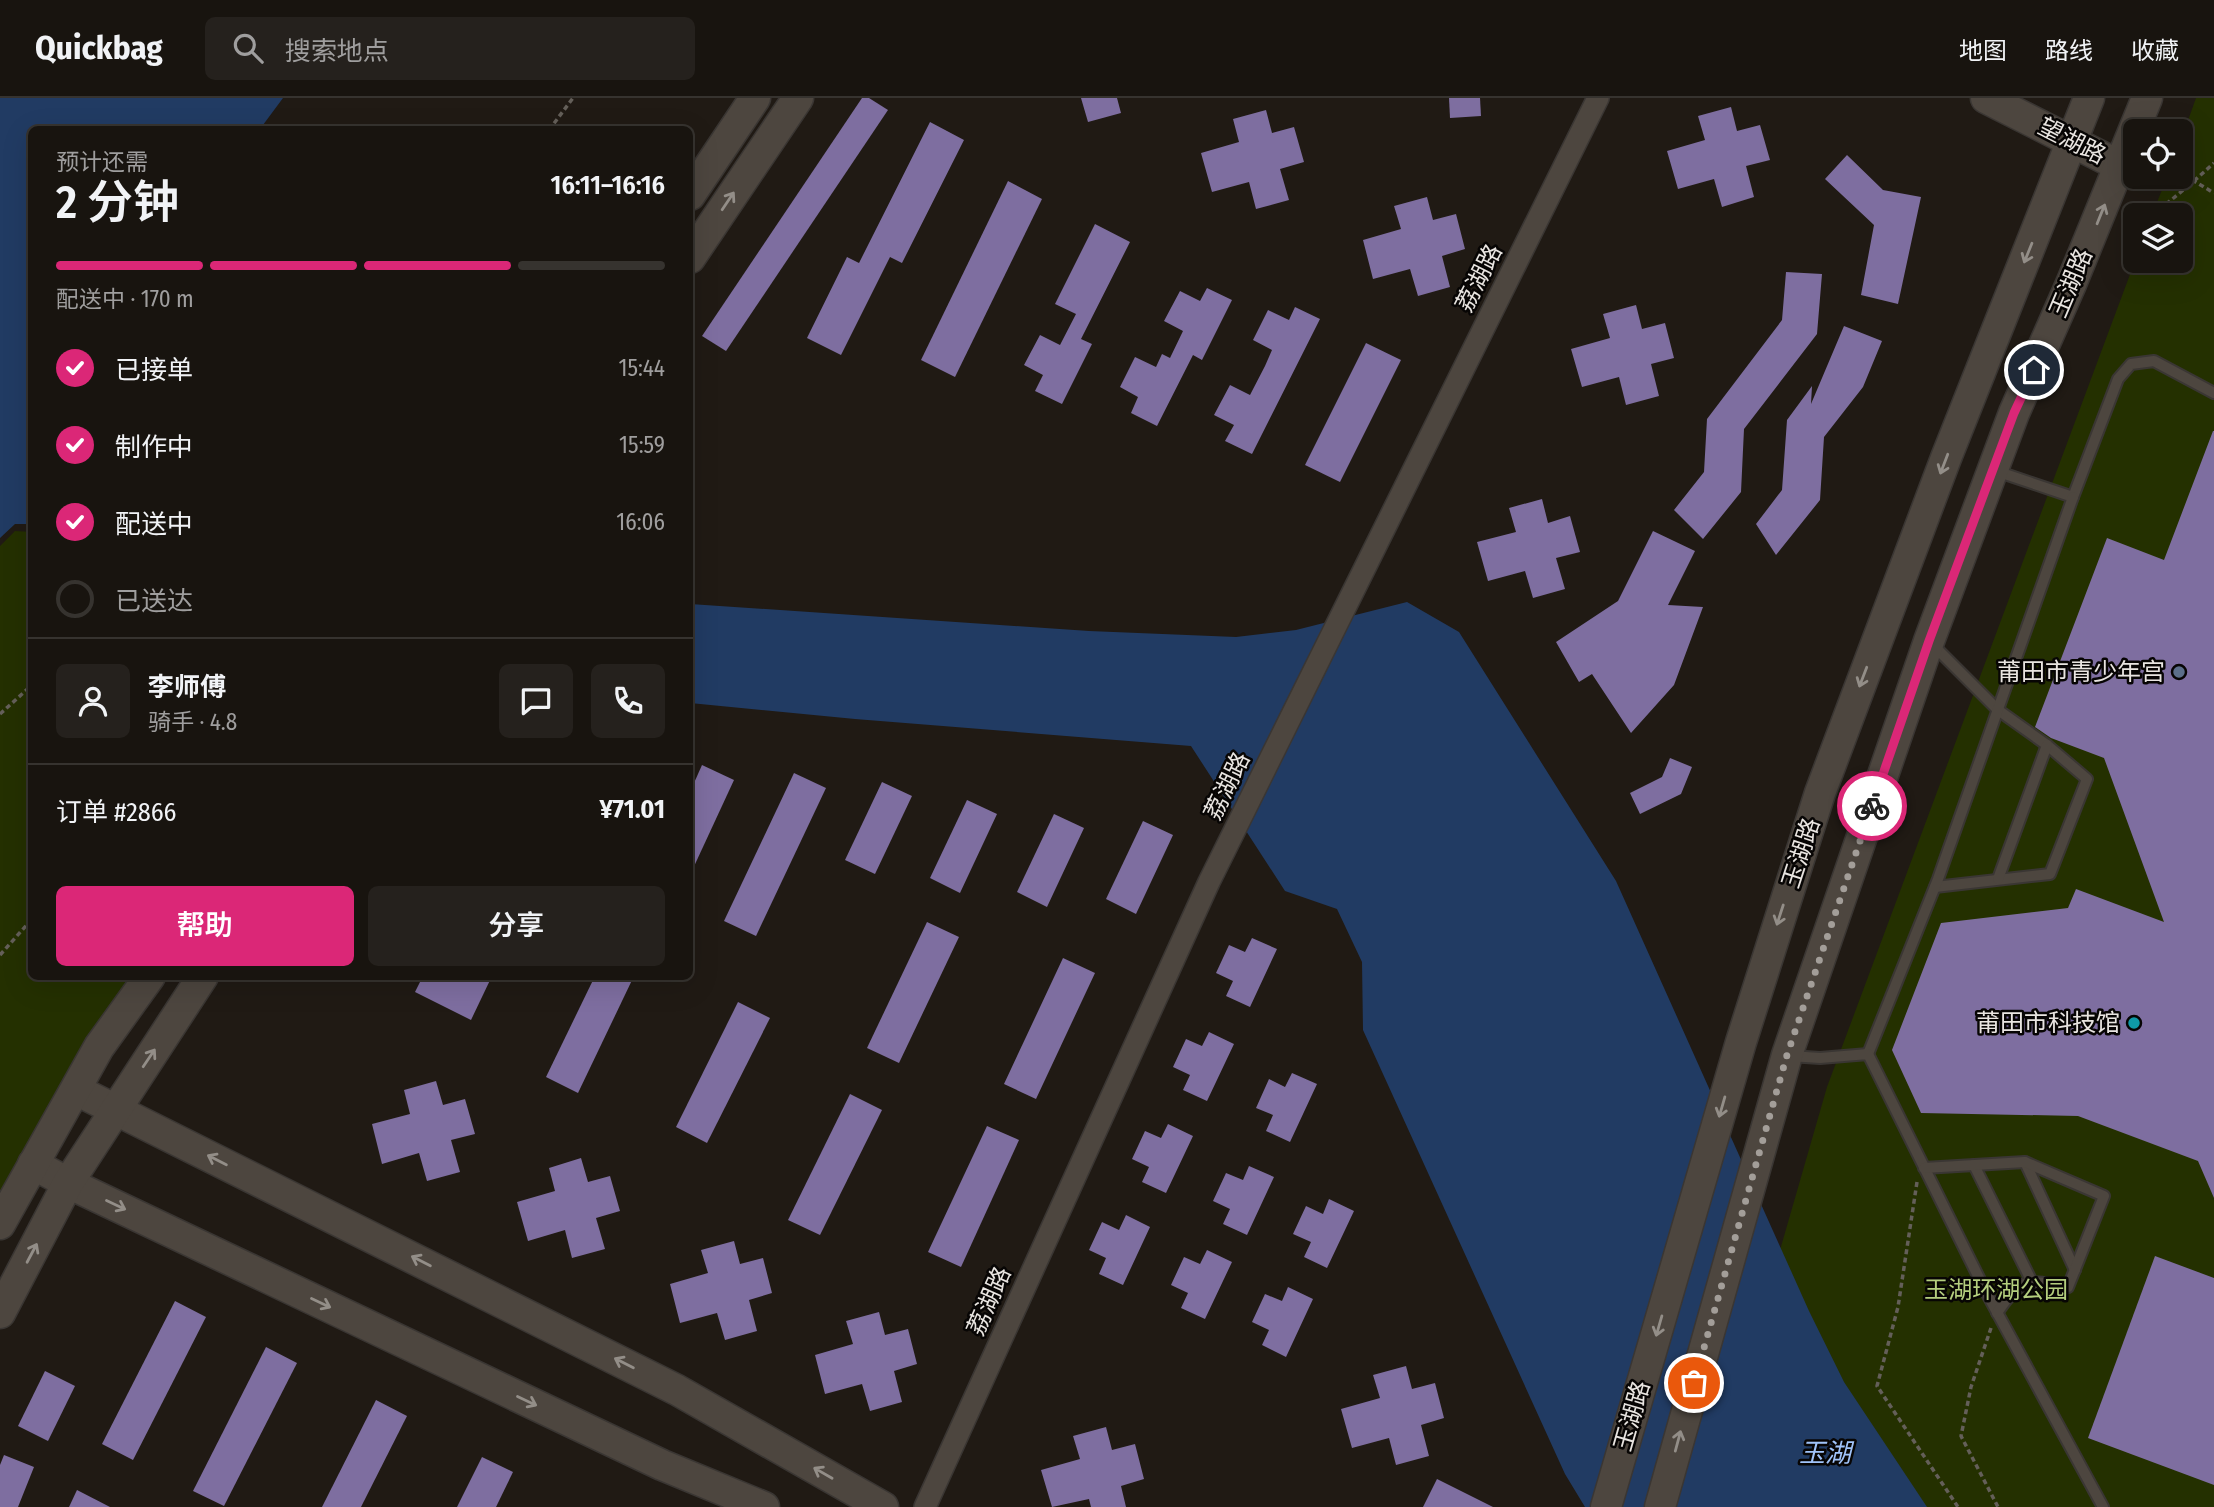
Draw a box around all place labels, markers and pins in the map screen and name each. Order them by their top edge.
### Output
pin [2004,340,2064,400]
place label: 莆田市青少年宫 [1997,658,2165,686]
marker: 莆田市青少年宫 [2171,664,2187,680]
place label: 莆田市科技馆 [1976,1009,2120,1037]
marker: 莆田市科技馆 [2126,1015,2142,1031]
pin [1664,1353,1724,1413]

